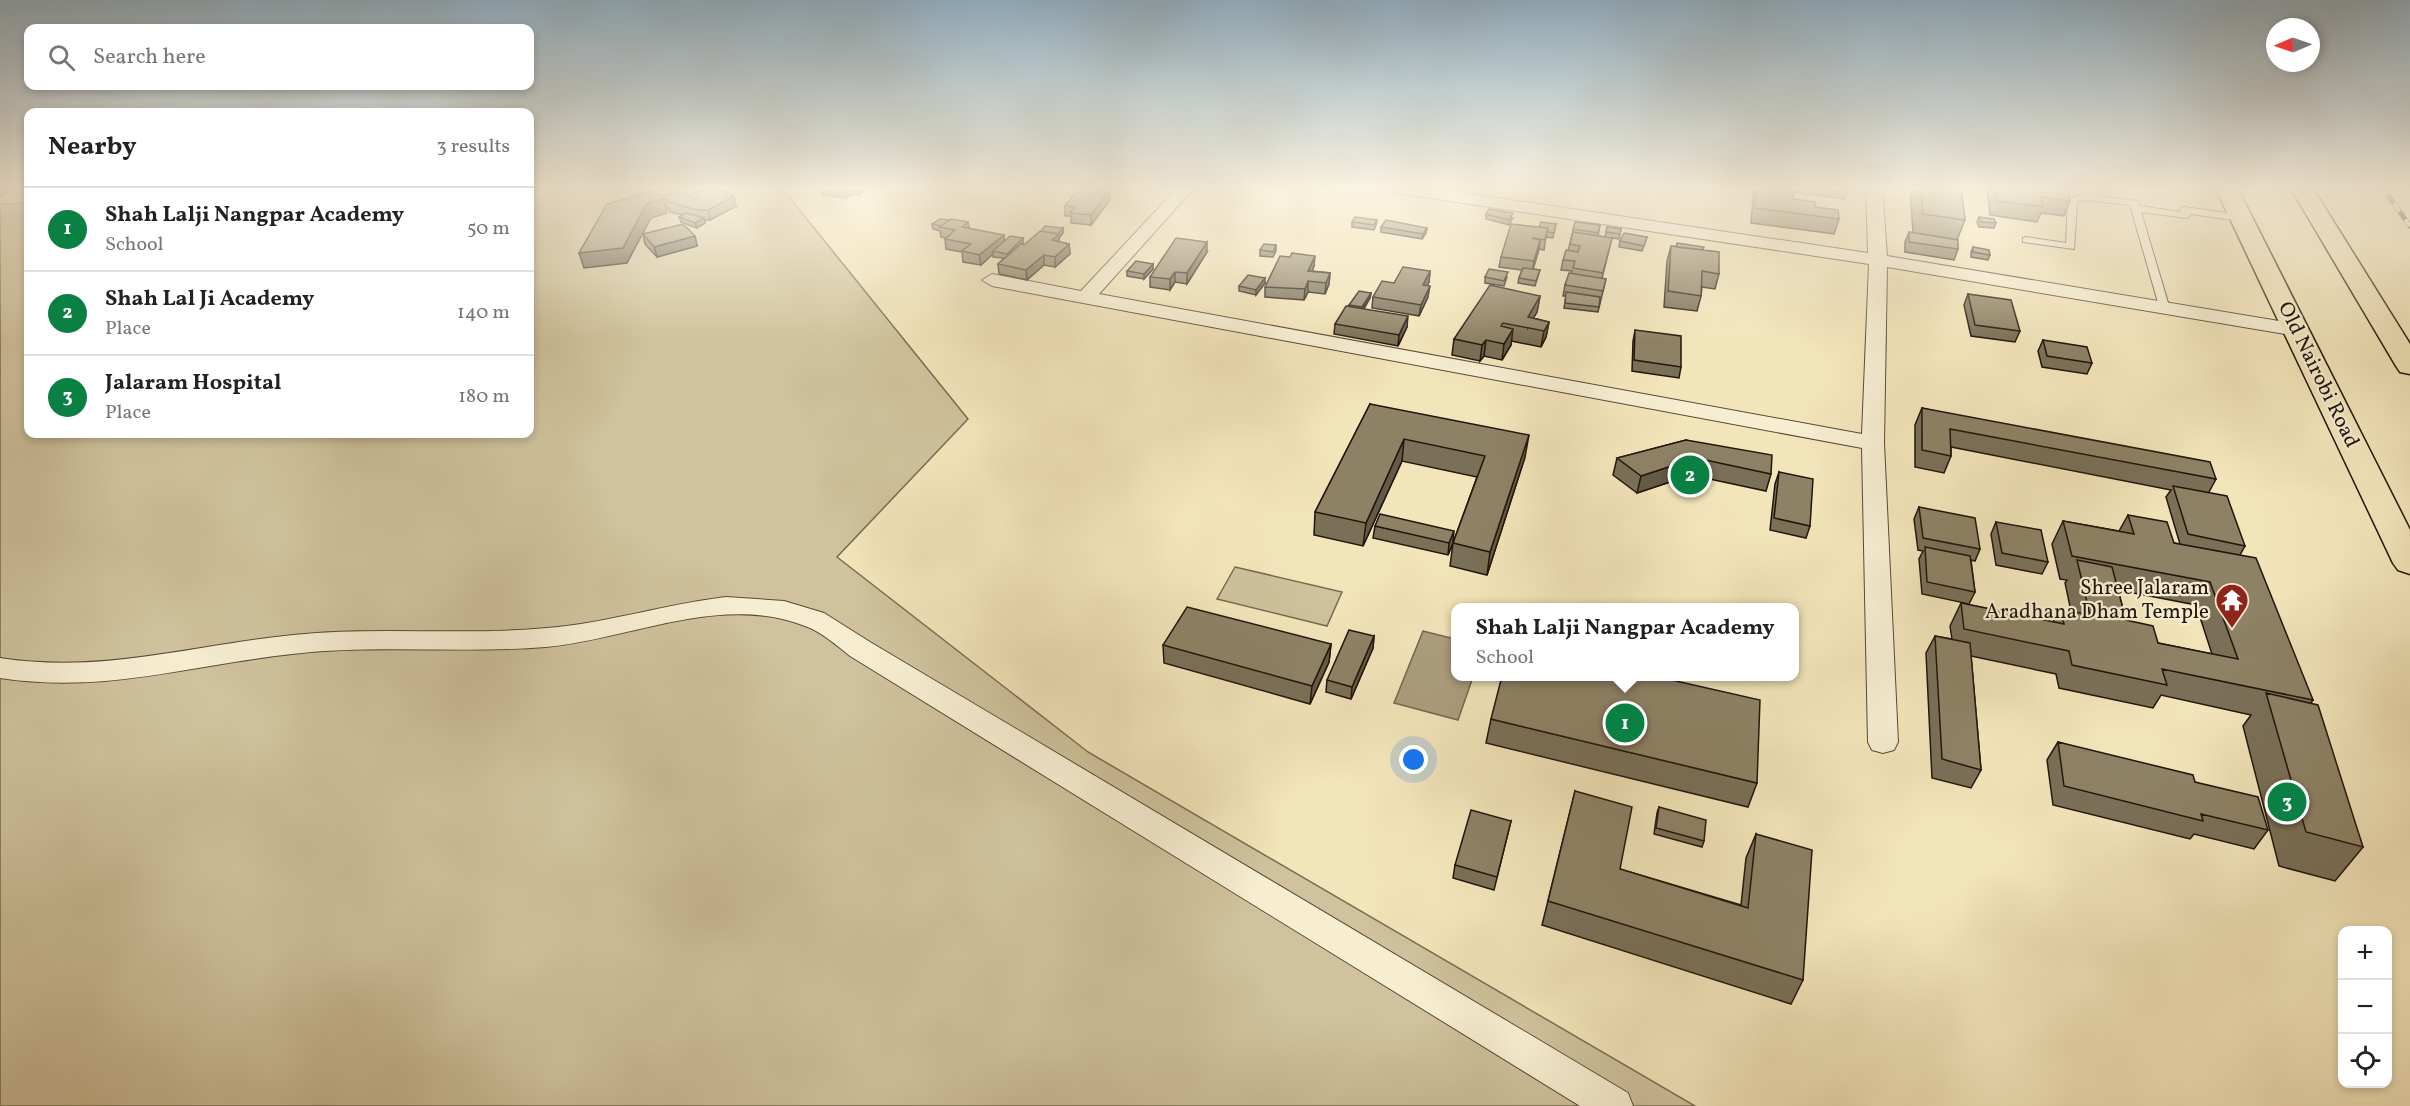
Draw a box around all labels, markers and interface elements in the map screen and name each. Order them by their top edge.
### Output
north arrow [2266,18,2320,72]
search box [24,24,534,90]
icon: search [45,41,78,74]
text: Search here [93,42,206,73]
text: Nearby [48,129,137,165]
text: 3 results [436,133,510,161]
text: Shah Lalji Nangpar Academy [105,200,404,231]
text: 1 [63,215,72,243]
text: 50 m [467,215,510,243]
text: School [105,231,163,259]
text: Shah Lal Ji Academy [105,284,314,315]
street label: Old Nairobi Road [2270,297,2366,453]
text: 2 [62,299,73,327]
text: 140 m [457,299,510,327]
text: Place [105,315,151,343]
text: Jalaram Hospital [105,368,282,399]
text: 3 [62,383,73,411]
text: 180 m [458,383,510,411]
text: Place [105,399,151,427]
pin: 2 [1670,452,1710,498]
place label: Shree Jalaram Aradhana Dham Temple [1985,574,2209,627]
temple icon: Shree Jalaram Aradhana Dham Temple [2214,582,2250,629]
popup [1451,603,1799,681]
text: Shah Lalji Nangpar Academy [1475,613,1775,644]
text: School [1475,644,1534,672]
pin: 1 [1606,700,1644,746]
your location [1399,745,1428,774]
pin: 3 [2268,780,2306,824]
map controls [2338,926,2392,1088]
button: + [2338,926,2392,980]
button: − [2338,980,2392,1034]
button: locate [2338,1034,2392,1088]

